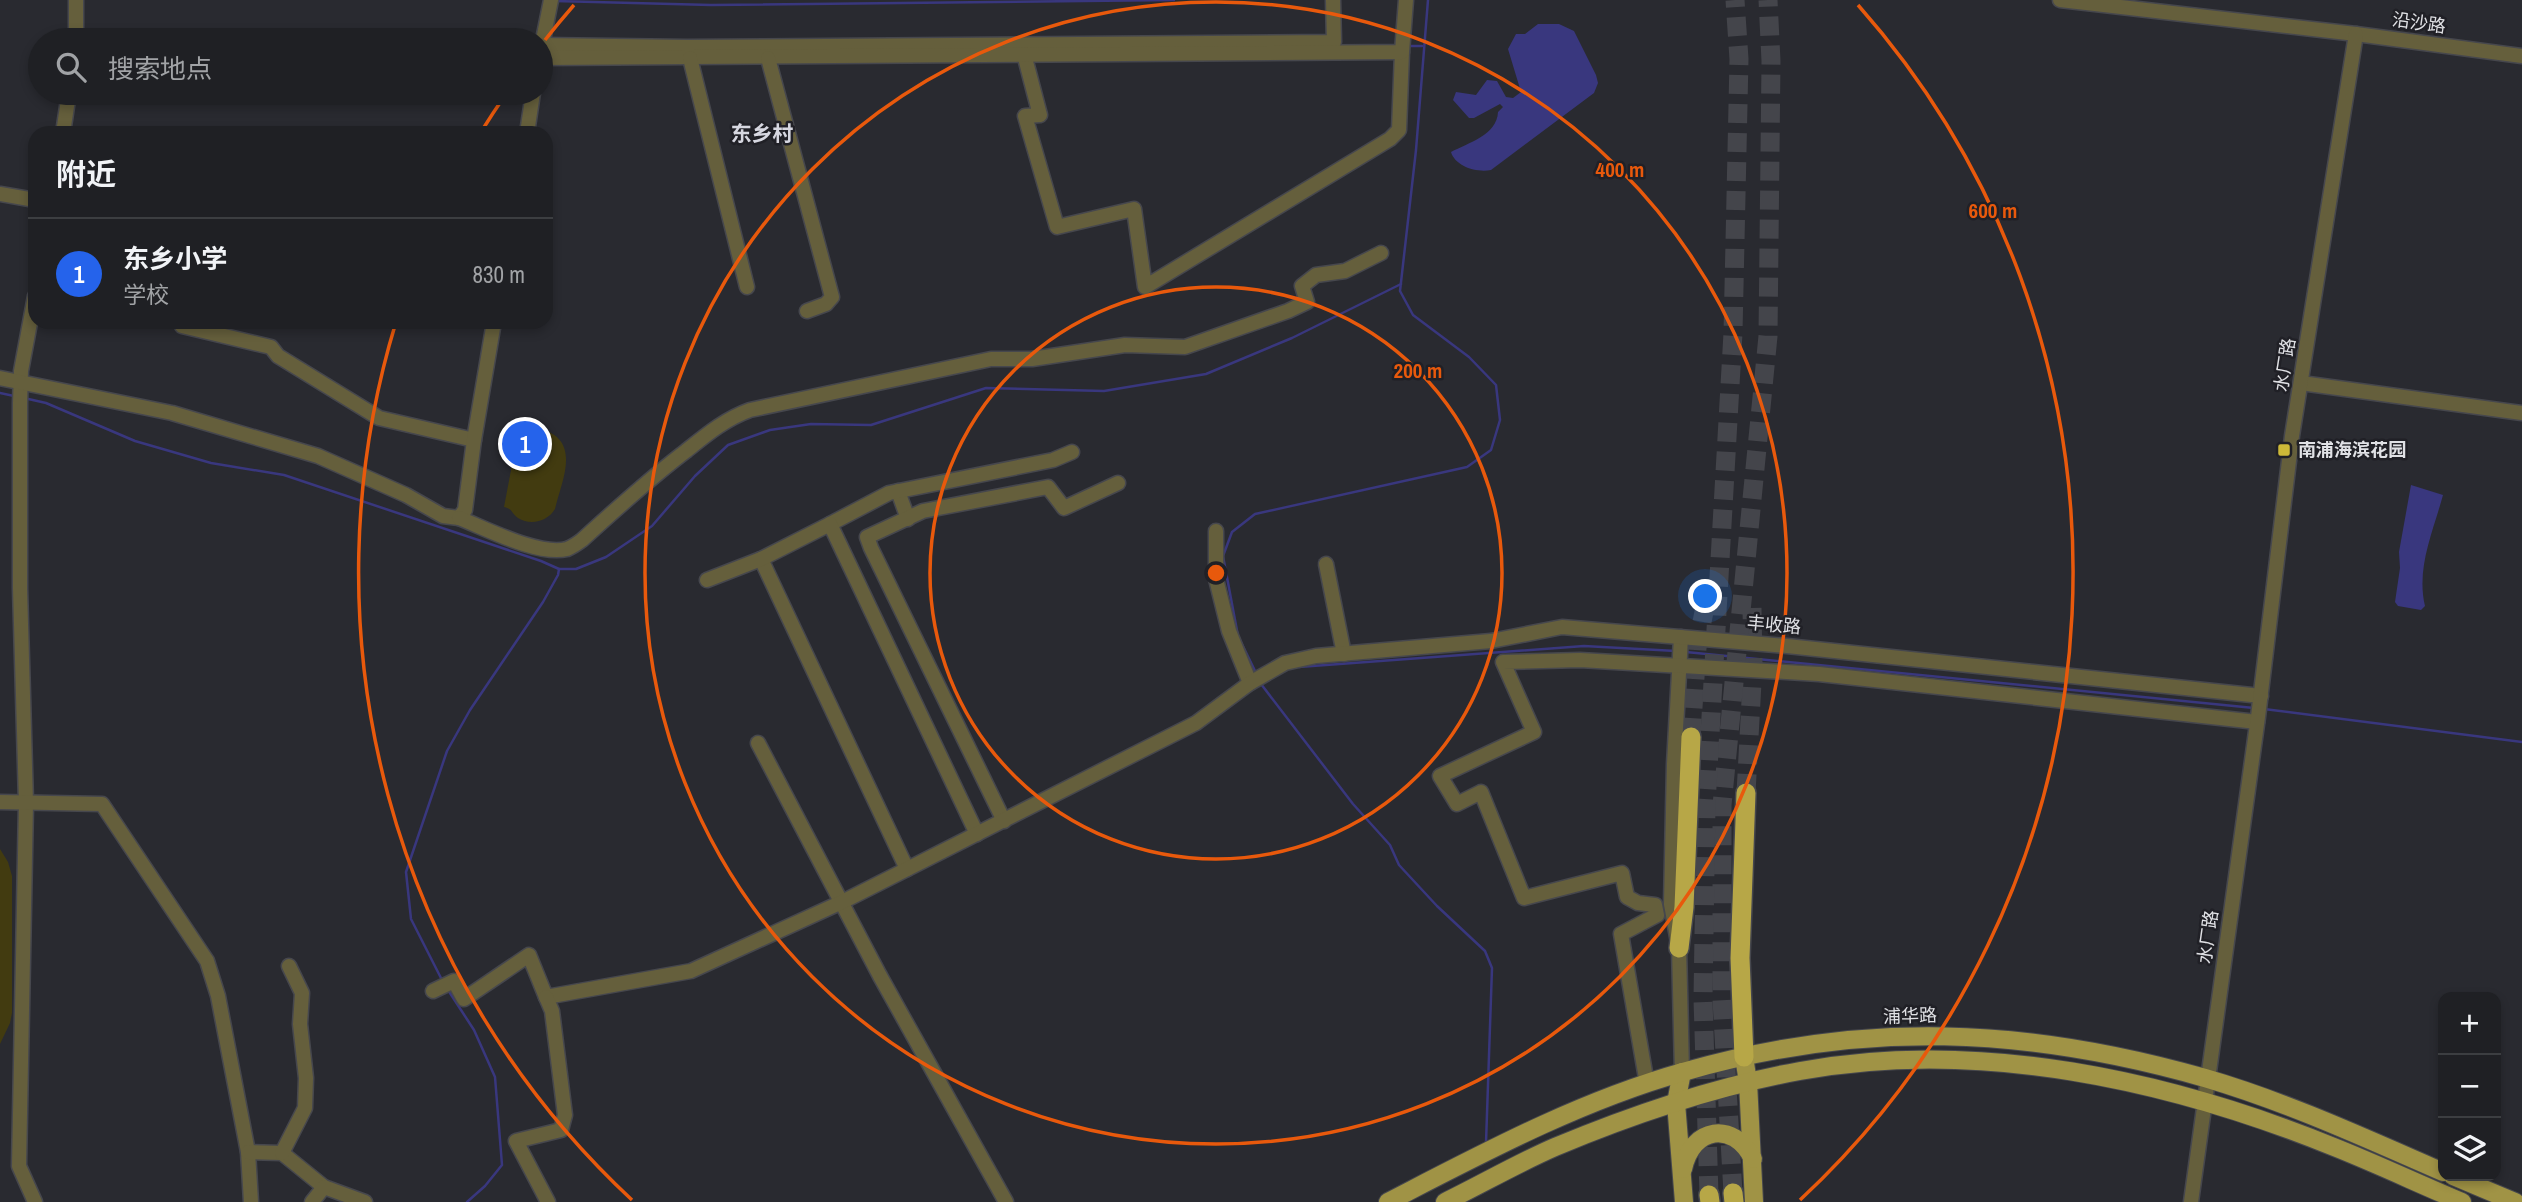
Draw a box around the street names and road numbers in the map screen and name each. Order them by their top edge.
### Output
street label: 沿沙路 [2391,6,2448,39]
street label: 水厂路 [2268,336,2301,394]
street label: 丰收路 [1746,610,1802,639]
street label: 水厂路 [2191,908,2224,965]
street label: 浦华路 [1883,1002,1937,1029]

